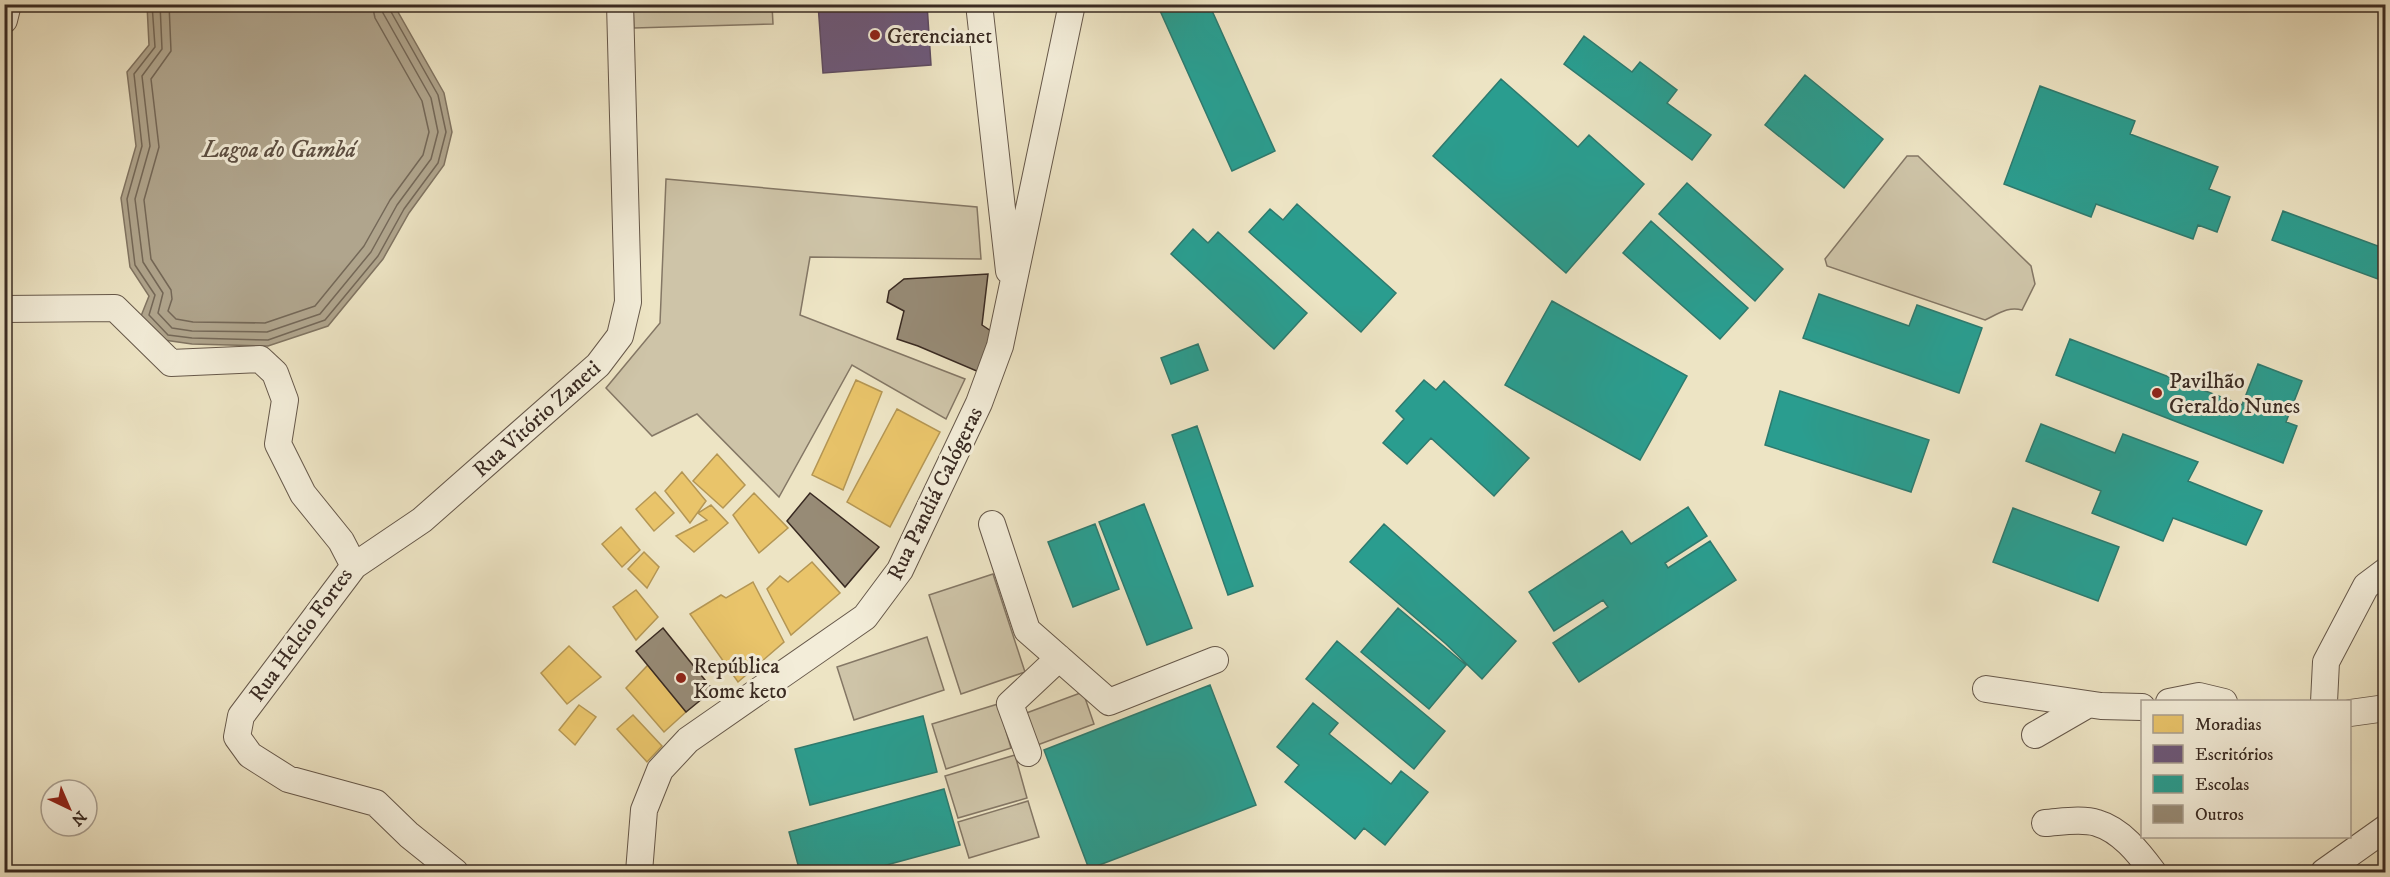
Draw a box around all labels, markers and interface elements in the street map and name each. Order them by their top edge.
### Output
place label: Gerencianet [887,23,992,50]
marker: Gerencianet [868,28,882,42]
water label: Lagoa do Gambá [200,135,358,165]
street label: Rua Vitório Zaneti [468,355,606,483]
place label: Pavilhão Geraldo Nunes [2169,368,2300,420]
marker: Pavilhão Geraldo Nunes [2150,386,2164,400]
street label: Rua Pandiá Calógeras [882,403,989,585]
street label: Rua Helcio Fortes [244,563,359,707]
place label: República Kome keto [693,653,787,705]
marker: República Kome keto [674,671,688,685]
legend [2141,700,2351,838]
text: Moradias [2195,714,2262,736]
text: Escritórios [2195,744,2273,766]
text: Escolas [2195,774,2249,796]
north arrow [39,778,99,838]
text: Outros [2195,804,2244,826]
text: N [67,806,90,830]

